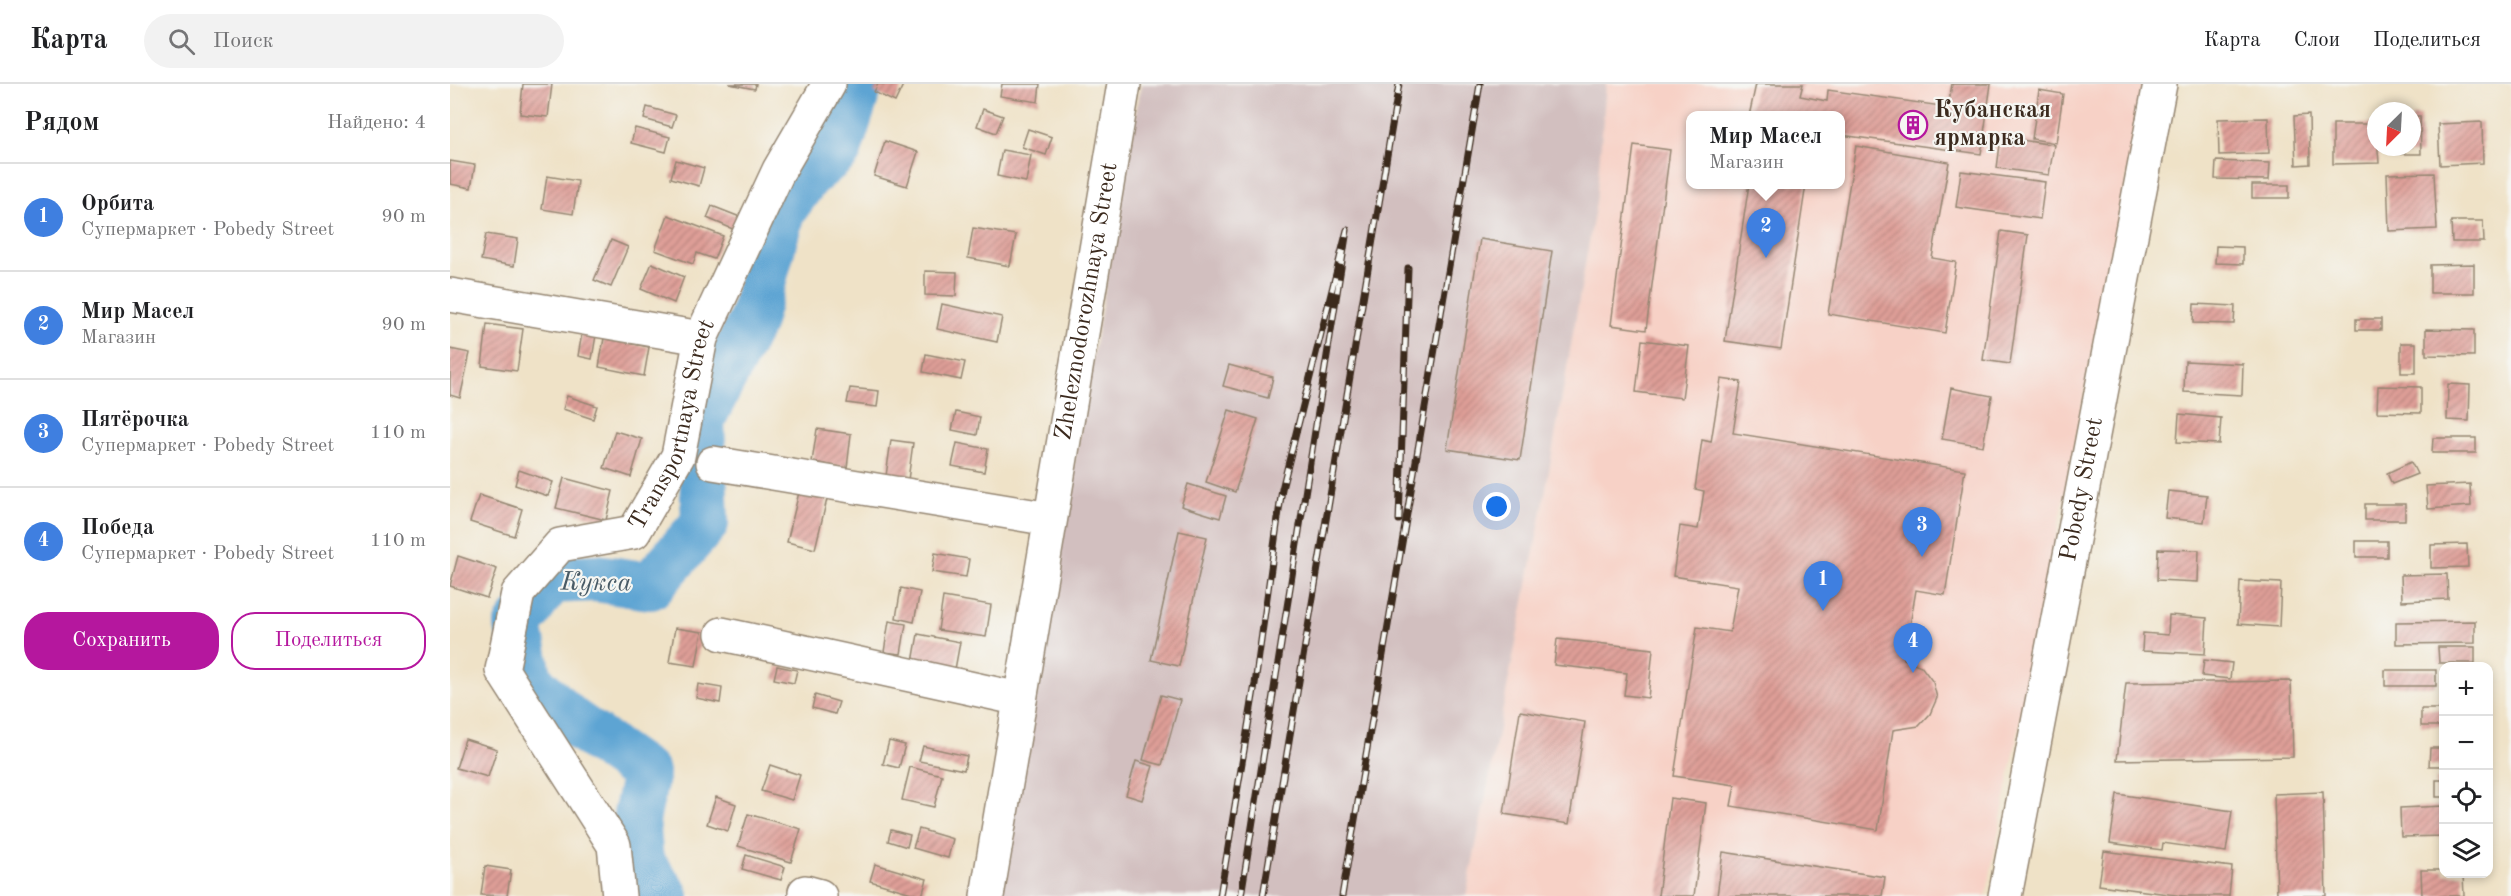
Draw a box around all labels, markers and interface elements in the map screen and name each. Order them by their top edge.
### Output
search box [144,14,564,68]
icon: search [165,25,198,58]
text: Карта [30,27,108,55]
text: Поиск [213,30,274,52]
text: Карта [2204,30,2261,51]
text: Слои [2294,30,2340,51]
text: Поделиться [2373,30,2481,51]
place label: Кубанская ярмарка [1934,99,2051,151]
north arrow [2367,102,2421,156]
building icon: Кубанская ярмарка [1897,109,1929,141]
text: Рядом [24,110,99,136]
popup [1686,111,1845,189]
text: Найдено: 4 [327,113,426,133]
text: Мир Масел [1709,126,1822,148]
text: Магазин [1709,153,1784,173]
street label: Zheleznodorozhnaya Street [1052,161,1123,442]
text: Орбита [81,193,154,215]
text: 1 [38,207,49,227]
text: 90 m [381,207,426,227]
pin: 2 [1746,208,1786,258]
text: Супермаркет · Pobedy Street [81,220,334,240]
text: Мир Масел [81,301,194,323]
text: 2 [38,315,49,335]
text: 90 m [381,315,426,335]
street label: Transportnaya Street [625,316,720,535]
text: Магазин [81,328,156,348]
text: Пятёрочка [81,409,189,431]
street label: Pobedy Street [2057,415,2108,563]
text: 3 [38,423,49,443]
text: 110 m [370,423,426,443]
text: Супермаркет · Pobedy Street [81,436,334,456]
your location [1482,492,1511,521]
pin: 3 [1902,508,1942,557]
text: Победа [81,517,154,539]
text: 4 [38,531,49,551]
text: 110 m [370,531,426,551]
text: Супермаркет · Pobedy Street [81,544,334,564]
pin: 1 [1804,562,1842,611]
water label: Кукса [559,569,632,597]
button: Сохранить [24,612,219,670]
button: Поделиться [231,612,426,670]
pin: 4 [1894,624,1932,673]
map controls [2439,662,2493,878]
button: + [2439,662,2493,716]
button: − [2439,716,2493,770]
button: locate [2439,770,2493,824]
button: layers [2439,824,2493,878]

